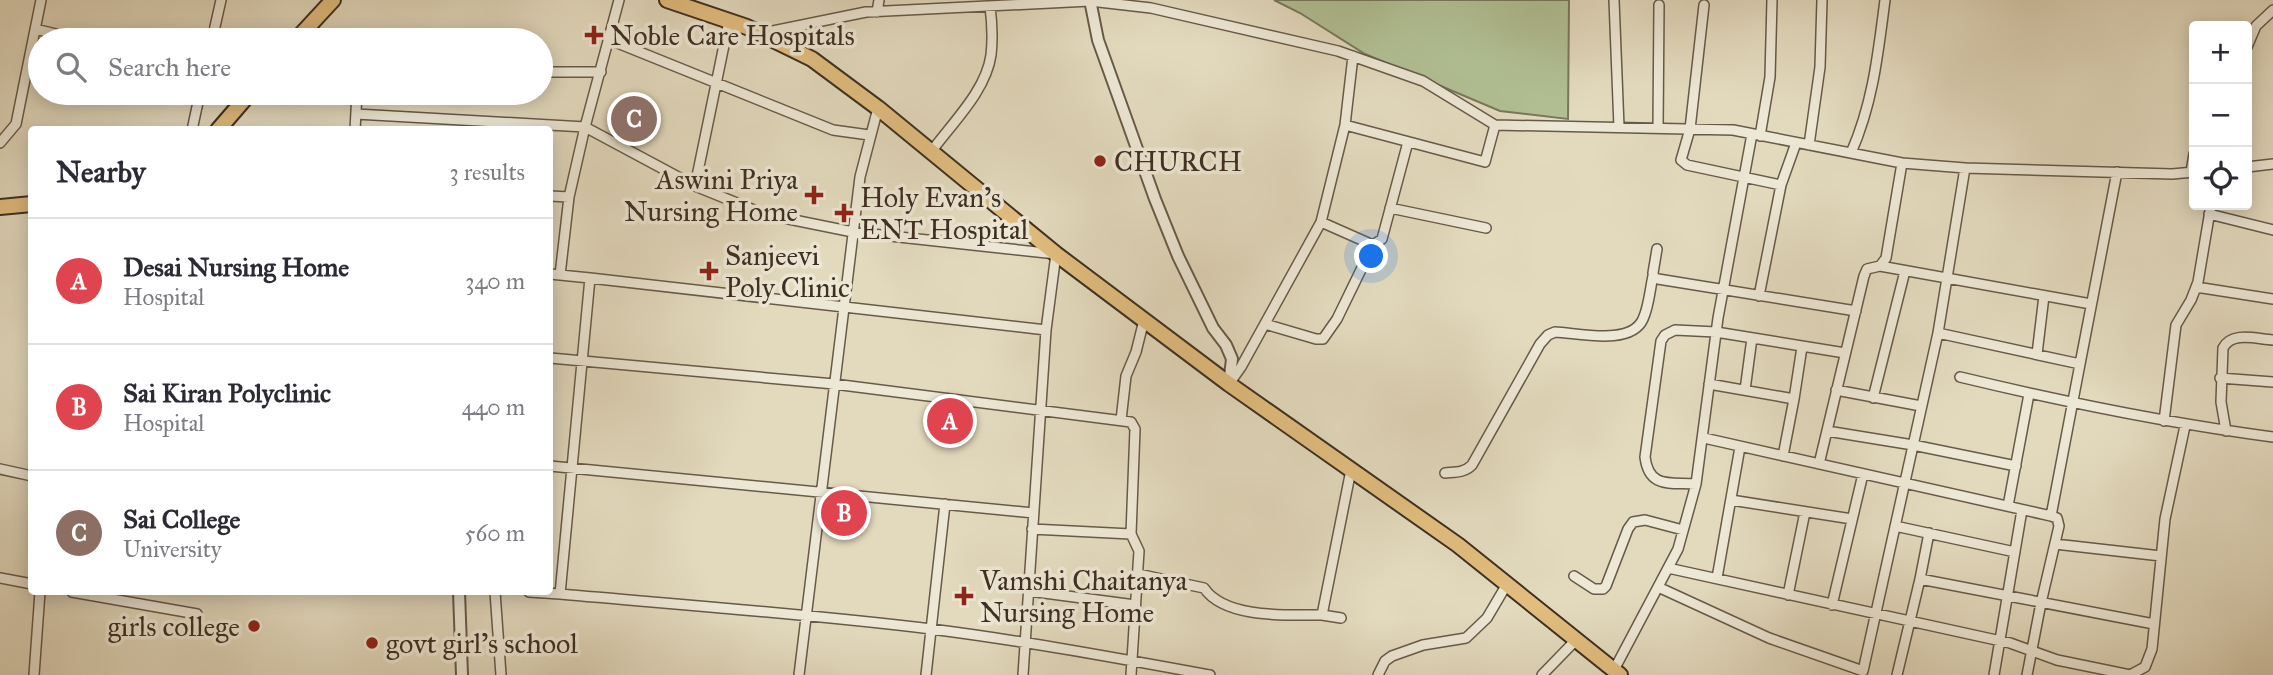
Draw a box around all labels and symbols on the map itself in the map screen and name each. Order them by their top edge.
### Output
place label: Noble Care Hospitals [610,18,855,53]
marker: Noble Care Hospitals [584,25,604,45]
pin: C [611,93,657,145]
place label: CHURCH [1114,144,1242,179]
marker: CHURCH [1092,153,1108,169]
place label: Aswini Priya Nursing Home [624,162,798,229]
place label: Holy Evan's ENT Hospital [860,180,1029,247]
marker: Aswini Priya Nursing Home [804,185,824,205]
marker: Holy Evan's ENT Hospital [834,203,854,223]
place label: Sanjeevi Poly Clinic [725,238,850,305]
your location [1354,239,1388,273]
marker: Sanjeevi Poly Clinic [699,261,719,281]
pin: A [927,395,973,447]
pin: B [821,487,867,539]
place label: Vamshi Chaitanya Nursing Home [979,563,1188,630]
marker: Vamshi Chaitanya Nursing Home [954,586,974,606]
place label: girls college [108,609,240,644]
marker: girls college [246,618,262,634]
place label: govt girl's school [386,626,578,661]
marker: govt girl's school [364,635,380,651]

